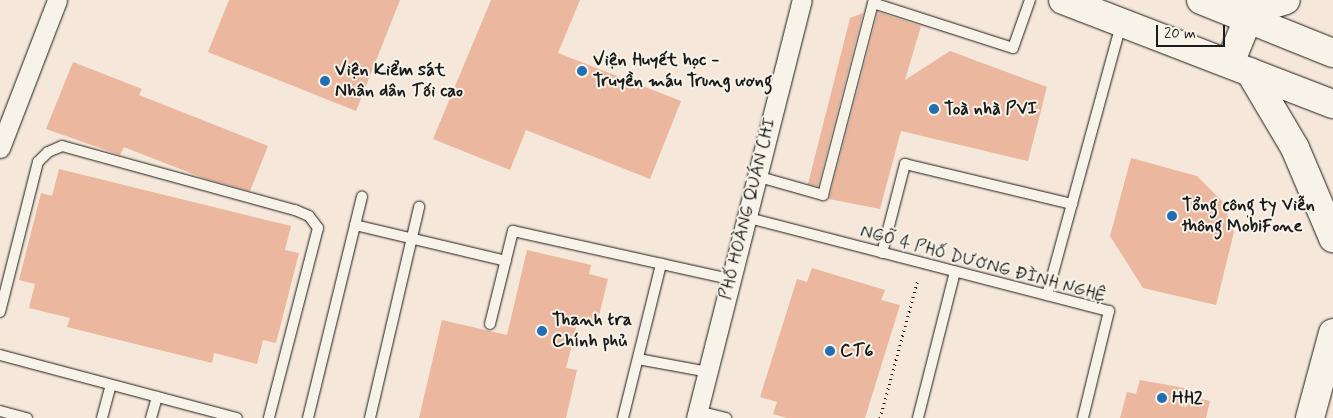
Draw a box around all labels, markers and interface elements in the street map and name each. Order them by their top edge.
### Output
scale bar [1158,15,1227,47]
text: 20 m [1164,24,1196,44]
place label: Viện Huyết học - Truyền máu Trung ương [593,50,771,92]
place label: Viện Kiểm sát Nhân dân Tối cao [335,60,461,102]
marker: Viện Huyết học - Truyền máu Trung ương [575,64,589,78]
marker: Viện Kiểm sát Nhân dân Tối cao [319,75,331,87]
place label: Toà nhà PVI [944,98,1037,120]
marker: Toà nhà PVI [928,103,940,115]
street label: PHỐ HOÀNG QUÁN CHI [715,116,781,302]
place label: Tổng công ty Viễn thông MobiFone [1182,195,1318,238]
marker: Tổng công ty Viễn thông MobiFone [1166,210,1178,222]
street label: NGÕ 4 PHỐ DƯƠNG ĐÌNH NGHỆ [857,220,1109,308]
place label: Thanh tra Chính phủ [552,310,635,352]
marker: Thanh tra Chính phủ [536,325,548,337]
place label: CT6 [840,340,873,362]
marker: CT6 [824,345,836,357]
place label: HH2 [1172,387,1203,409]
marker: HH2 [1156,392,1168,404]

